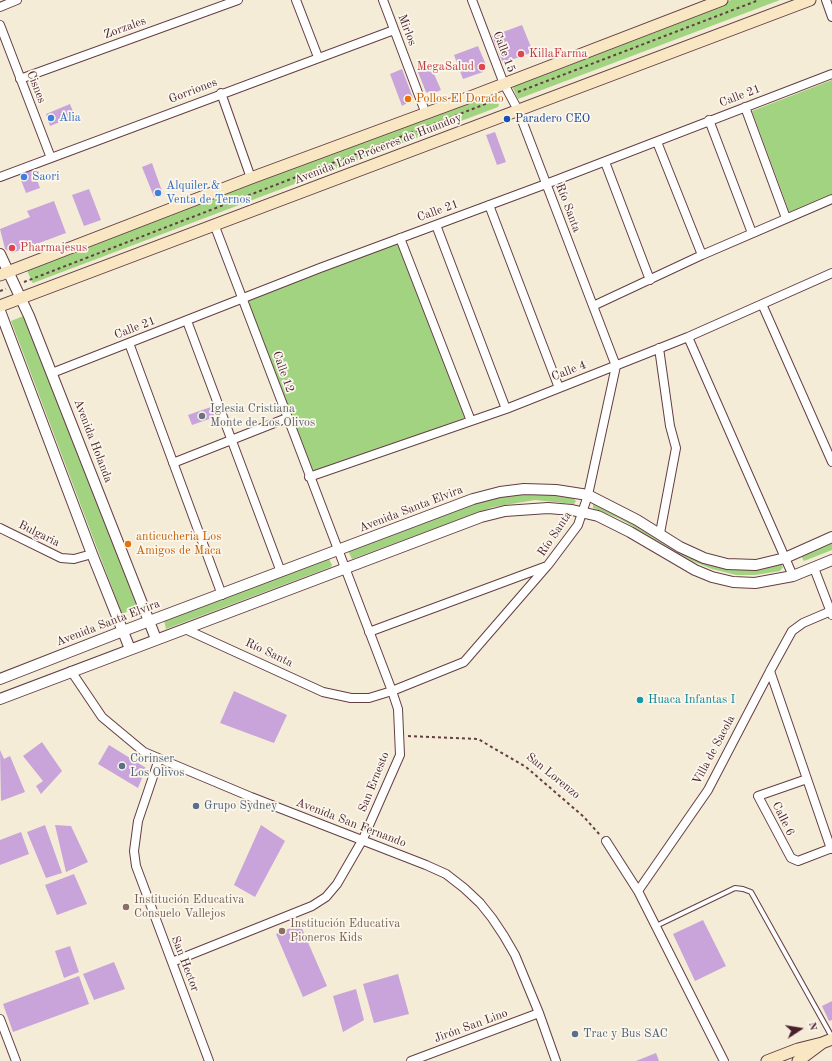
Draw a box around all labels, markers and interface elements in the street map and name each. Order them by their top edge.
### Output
street label: Mirlos [394,12,420,48]
street label: Zorzales [102,14,148,42]
street label: Calle 15 [490,29,518,75]
place label: KillaFarma [529,47,587,61]
marker: KillaFarma [516,49,526,59]
place label: MegaSalud [417,60,474,74]
marker: MegaSalud [477,62,487,72]
street label: Cisnes [23,69,49,105]
street label: Gorriones [167,75,219,107]
street label: Calle 21 [717,82,763,110]
place label: Pollos El Dorado [416,92,504,106]
marker: Pollos El Dorado [403,94,413,104]
street label: Avenida Los Próceres de Huandoy [292,110,464,188]
place label: Alia [59,111,81,125]
place label: Paradero CEO [515,112,590,126]
marker: Alia [46,113,56,123]
marker: Paradero CEO [502,114,512,124]
place label: Saori [32,170,59,184]
marker: Saori [19,172,29,182]
place label: Alquiler & Venta de Ternos [166,179,251,207]
street label: Río Santa [552,182,584,234]
marker: Alquiler & Venta de Ternos [153,188,163,198]
street label: Calle 21 [415,197,461,225]
place label: Pharmajesus [20,241,87,255]
marker: Pharmajesus [7,243,17,253]
street label: Calle 21 [112,314,158,342]
street label: Calle 12 [269,349,297,395]
street label: Calle 4 [549,358,589,384]
street label: Avenida Holanda [70,397,116,485]
place label: Iglesia Cristiana Monte de Los Olivos [210,402,315,430]
marker: Iglesia Cristiana Monte de Los Olivos [197,411,207,421]
street label: Avenida Santa Elvira [357,483,465,535]
street label: Río Santa [535,509,575,559]
street label: Bulgaria [16,518,62,550]
place label: anticucheria Los Amigos de Maca [136,530,221,558]
marker: anticucheria Los Amigos de Maca [123,539,133,549]
street label: Avenida Santa Elvira [54,597,162,649]
street label: Río Santa [243,636,295,670]
place label: Huaca Infantas I [648,693,735,707]
marker: Huaca Infantas I [635,695,645,705]
street label: Villa de Sacola [690,713,738,787]
street label: San Ernesto [355,750,393,814]
street label: San Lorenzo [523,750,583,802]
place label: Corinser Los Olivos [130,752,184,780]
marker: Corinser Los Olivos [117,761,127,771]
street label: Avenida San Fernando [294,795,408,851]
place label: Grupo Sydney [204,799,277,813]
street label: Calle 6 [769,800,797,838]
marker: Grupo Sydney [191,801,201,811]
place label: Institución Educativa Consuelo Vallejos [134,893,244,921]
marker: Institución Educativa Consuelo Vallejos [121,902,131,912]
place label: Institución Educativa Pioneros Kids [290,917,400,945]
marker: Institución Educativa Pioneros Kids [277,926,287,936]
street label: San Hector [168,934,202,994]
street label: Jirón San Lino [432,1006,510,1046]
north arrow [780,1009,820,1049]
text: N [806,1021,818,1032]
place label: Trac y Bus SAC [583,1027,668,1041]
marker: Trac y Bus SAC [570,1029,580,1039]

